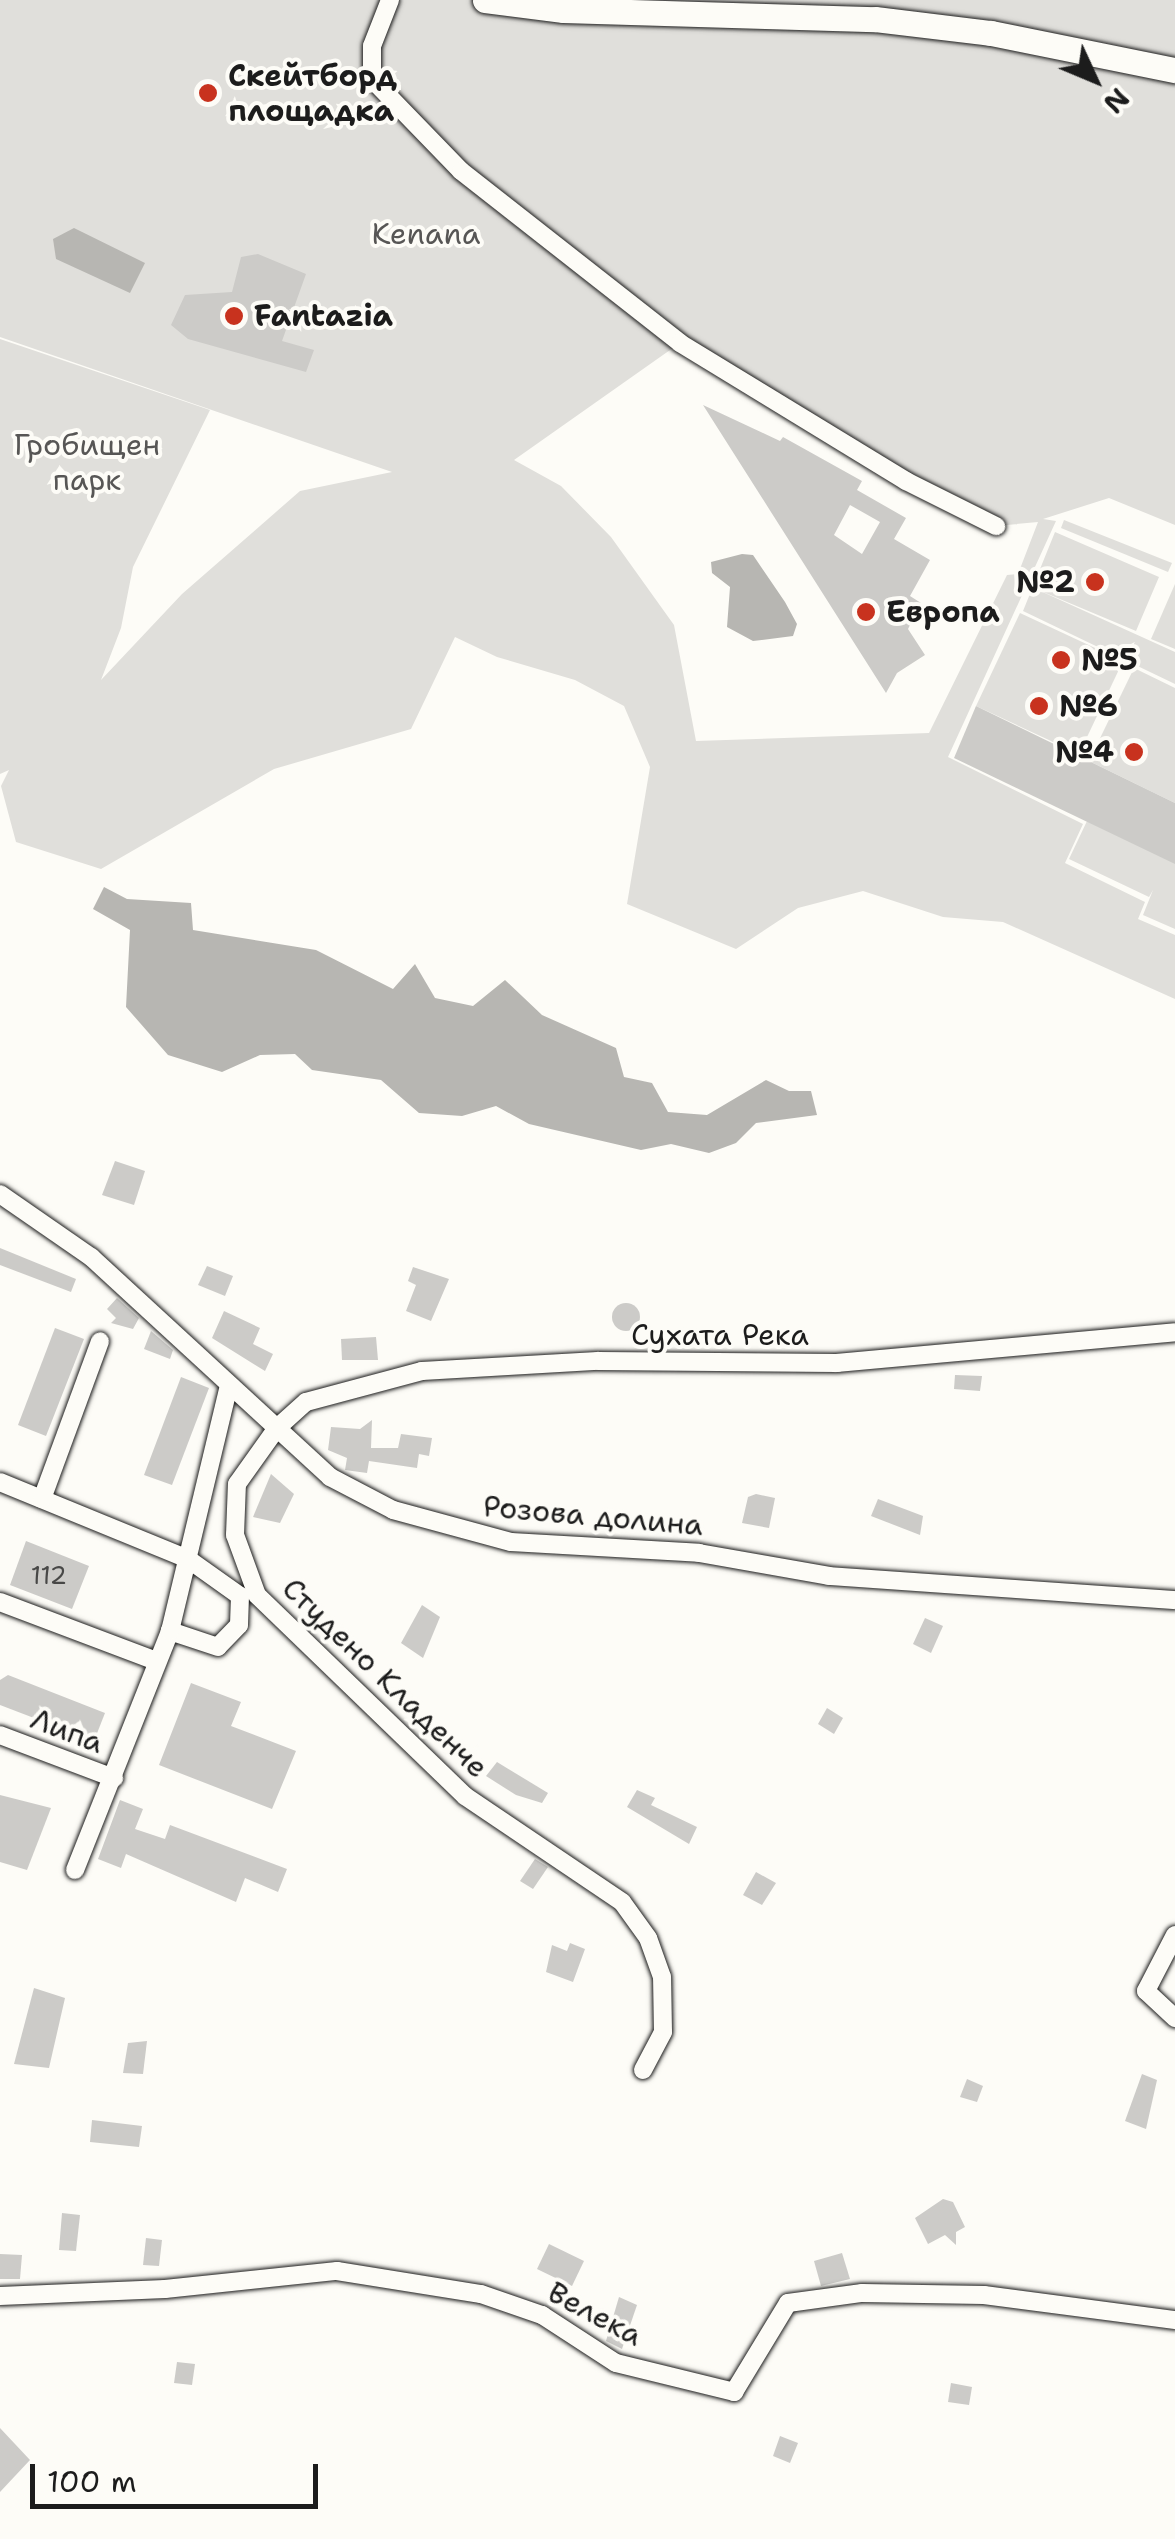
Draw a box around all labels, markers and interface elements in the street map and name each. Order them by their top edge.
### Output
north arrow [1045,30,1145,130]
place label: Скейтборд площадка [228,58,397,128]
text: N [1095,80,1138,122]
marker: Скейтборд площадка [197,82,219,104]
park label: Kenana [372,216,480,252]
place label: Fantazia [254,298,393,334]
marker: Fantazia [223,305,245,327]
park label: Гробищен парк [14,427,160,498]
place label: №2 [1016,564,1075,600]
marker: №2 [1084,571,1106,593]
place label: Европа [886,594,1000,630]
marker: Европа [855,601,877,623]
place label: №5 [1081,642,1138,678]
marker: №5 [1050,649,1072,671]
place label: №6 [1059,688,1118,724]
marker: №6 [1028,695,1050,717]
place label: №4 [1055,734,1114,770]
marker: №4 [1123,741,1145,763]
street label: Сухата Река [631,1317,809,1353]
street label: Розова долина [482,1488,704,1544]
house number: 112 [31,1560,67,1590]
street label: Студено Кладенче [275,1571,495,1785]
street label: Липа [26,1701,108,1761]
street label: Велека [542,2274,648,2354]
scale bar [35,2444,322,2506]
text: 100 m [47,2461,137,2502]

